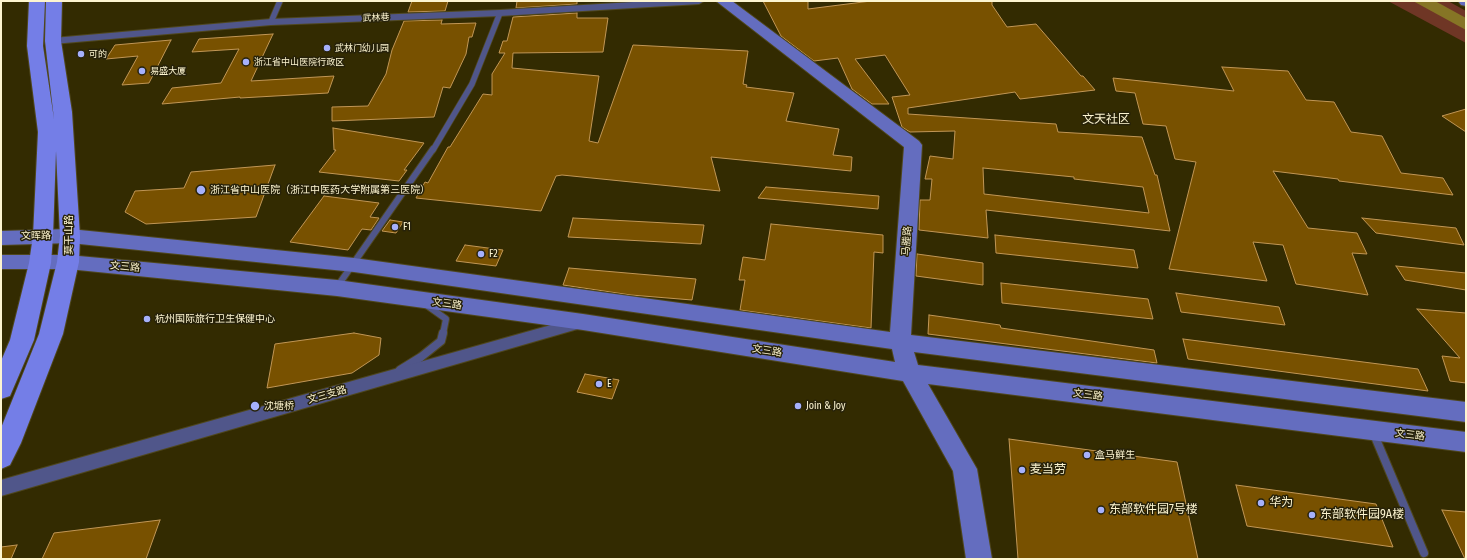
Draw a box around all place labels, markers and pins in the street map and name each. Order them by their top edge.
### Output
marker: 武林门幼儿园 [322,43,332,53]
place label: 武林门幼儿园 [335,43,389,53]
marker: 可的 [76,49,86,59]
place label: 可的 [89,49,107,59]
marker: 浙江省中山医院行政区 [241,57,251,67]
place label: 浙江省中山医院行政区 [254,57,344,67]
marker: 易盛大厦 [137,66,147,76]
place label: 易盛大厦 [150,66,186,76]
marker: 浙江省中山医院（浙江中医药大学附属第三医院） [195,184,207,196]
place label: 浙江省中山医院（浙江中医药大学附属第三医院） [210,184,430,196]
place label: F1 [403,221,411,233]
marker: F1 [390,222,400,232]
place label: F2 [489,248,498,260]
marker: F2 [476,249,486,259]
place label: 杭州国际旅行卫生保健中心 [155,313,275,325]
marker: 杭州国际旅行卫生保健中心 [142,314,152,324]
place label: E [607,378,612,390]
marker: E [594,379,604,389]
marker: 沈塘桥 [249,400,261,412]
place label: 沈塘桥 [264,400,294,412]
place label: Join & Joy [806,400,846,412]
marker: Join & Joy [793,401,803,411]
place label: 盒马鲜生 [1095,449,1135,461]
marker: 盒马鲜生 [1082,450,1092,460]
place label: 麦当劳 [1030,463,1066,477]
marker: 麦当劳 [1017,465,1027,475]
place label: 华为 [1269,496,1293,510]
marker: 华为 [1256,498,1266,508]
place label: 东部软件园7号楼 [1109,503,1198,517]
marker: 东部软件园7号楼 [1096,505,1106,515]
place label: 东部软件园9A楼 [1320,508,1404,522]
marker: 东部软件园9A楼 [1307,510,1317,520]

